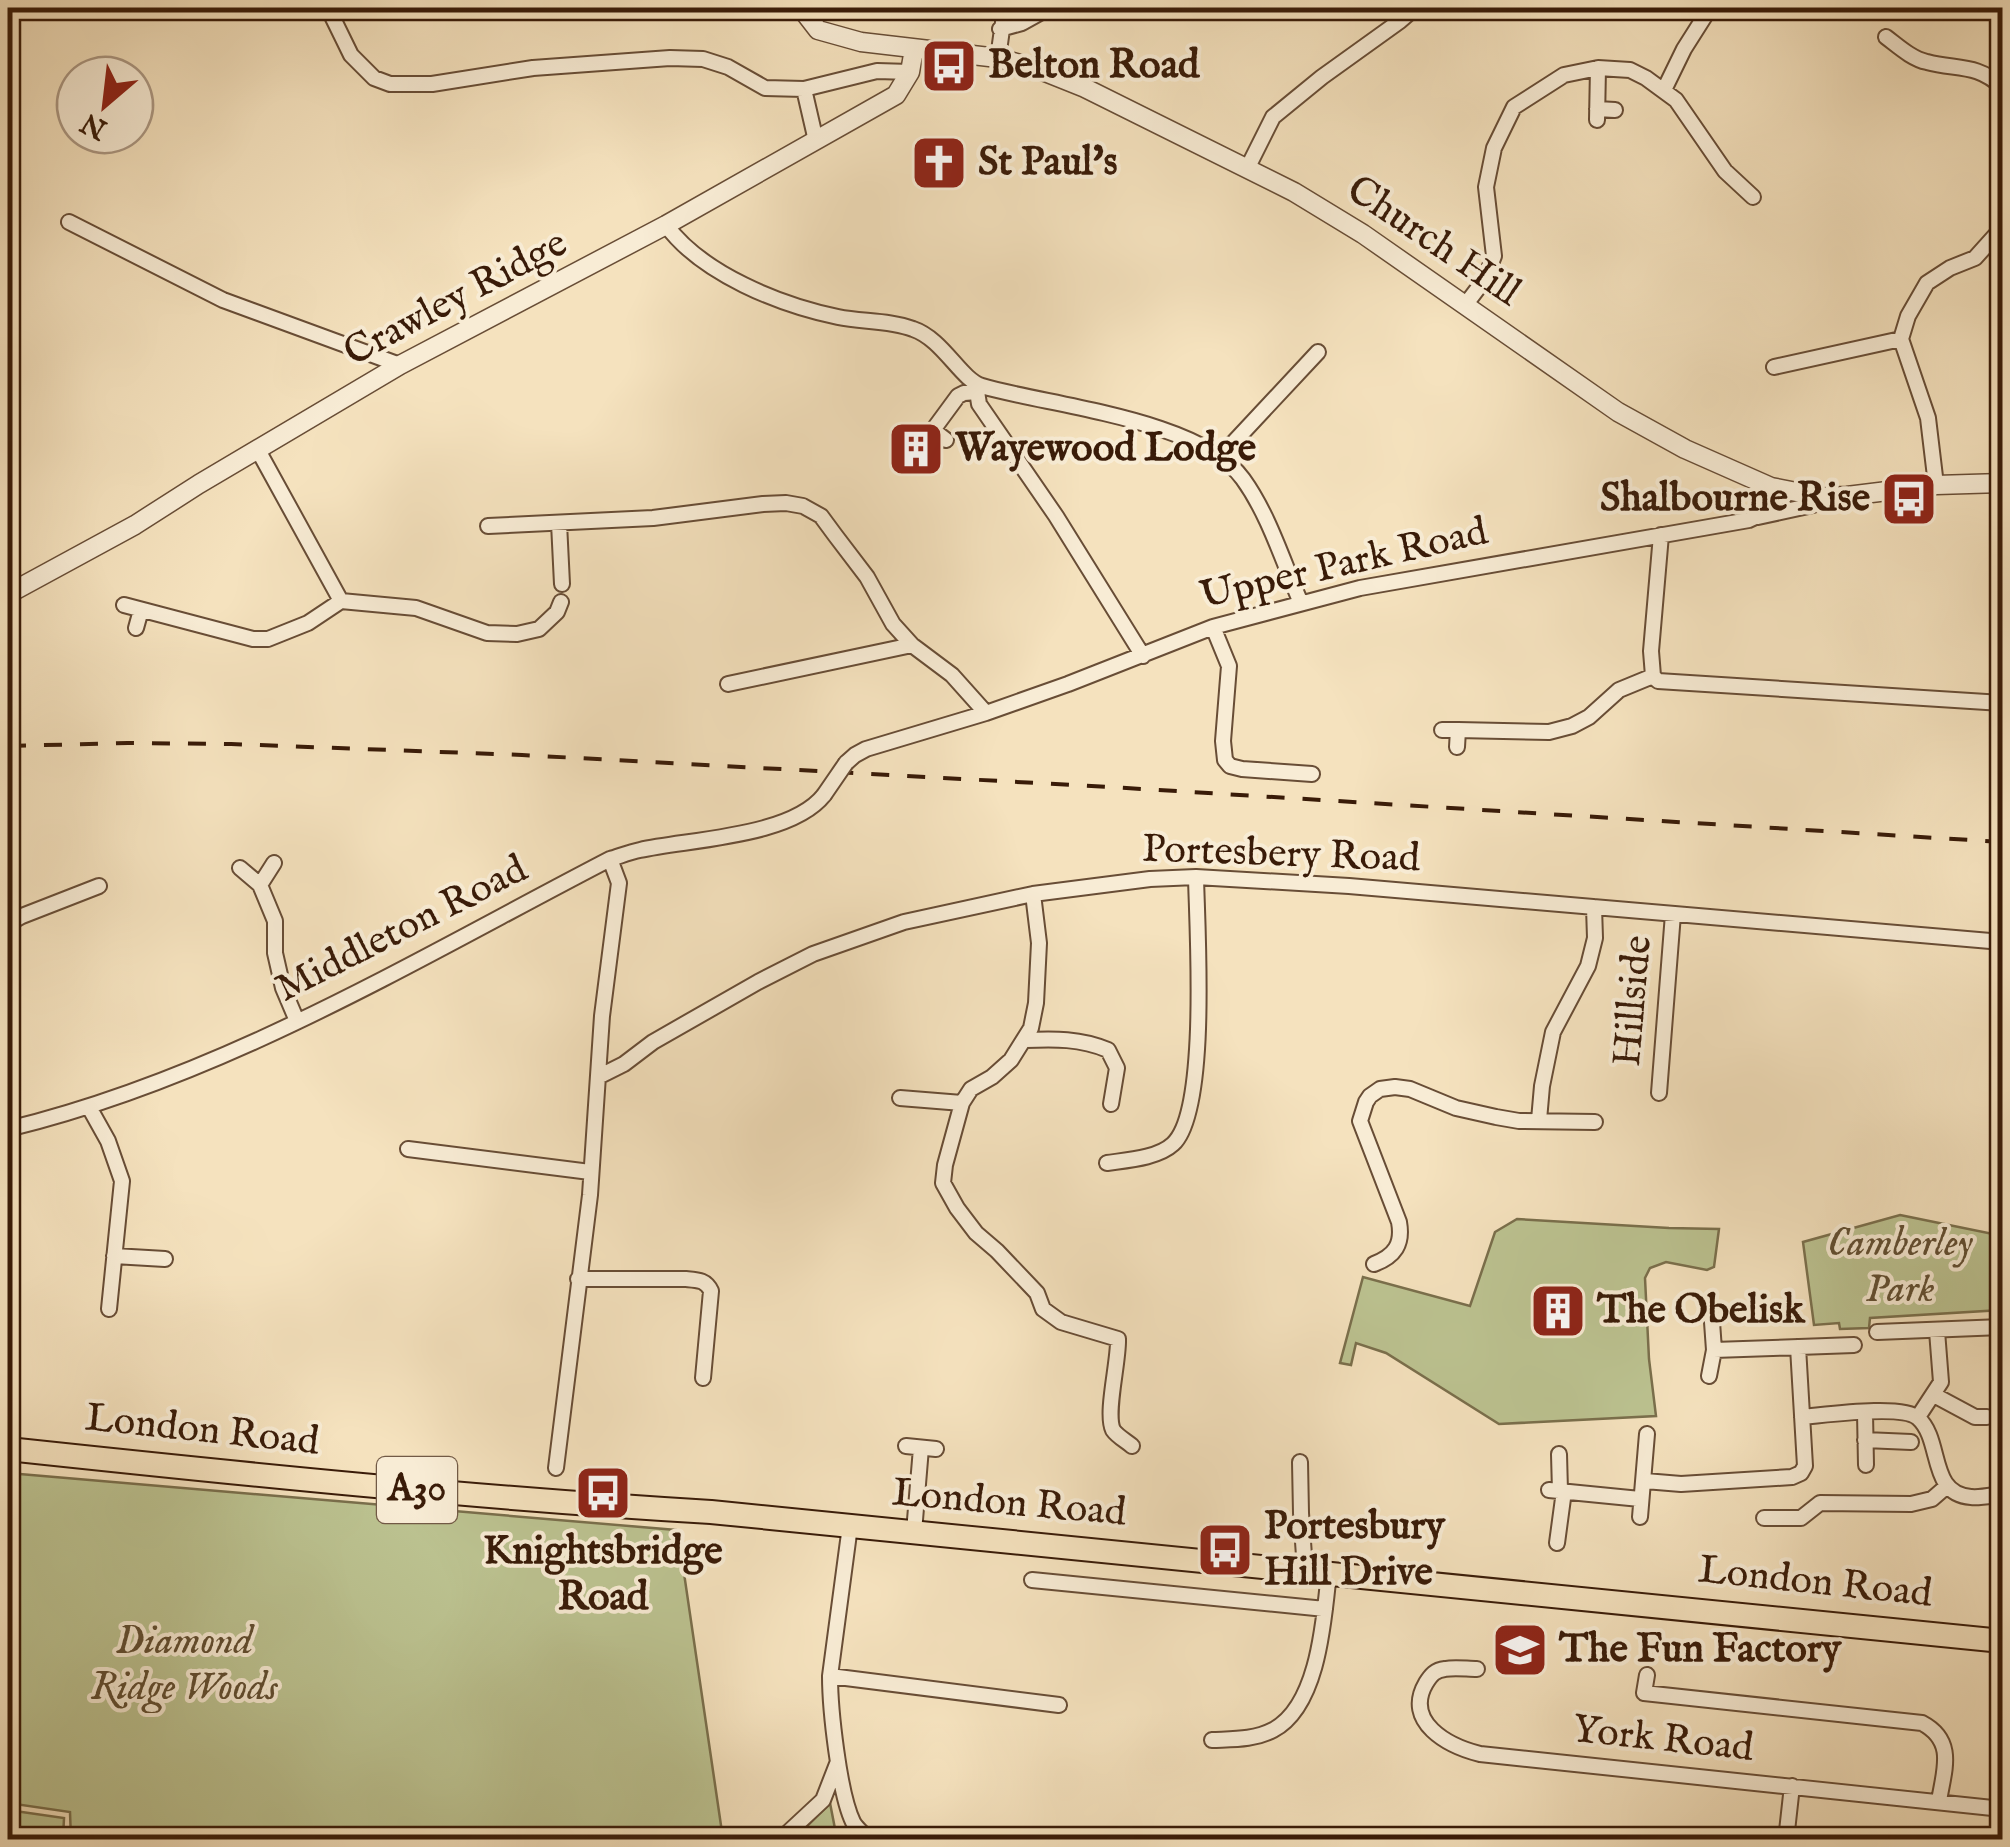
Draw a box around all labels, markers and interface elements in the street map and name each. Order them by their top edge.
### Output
bus stop icon: Belton Road [919,36,979,96]
place label: Belton Road [988,41,1200,92]
north arrow [55,55,155,155]
text: N [76,104,114,146]
church icon: St Paul's [909,133,969,193]
place label: St Paul's [978,138,1118,189]
street label: Church Hill [1336,165,1530,319]
street label: Crawley Ridge [336,219,576,379]
building icon: Wayewood Lodge [886,419,946,479]
place label: Wayewood Lodge [955,424,1256,475]
bus stop icon: Shalbourne Rise [1879,469,1939,529]
place label: Shalbourne Rise [1600,474,1870,525]
street label: Upper Park Road [1195,507,1493,623]
street label: Portesbery Road [1141,825,1421,885]
street label: Middleton Road [268,844,537,1015]
street label: Hillside [1603,933,1665,1069]
park label: Camberley Park [1827,1219,1974,1316]
building icon: The Obelisk [1528,1281,1588,1341]
place label: The Obelisk [1596,1286,1806,1337]
street label: London Road [83,1393,322,1469]
road number: A30 [377,1457,457,1523]
bus stop icon: Knightsbridge Road [573,1463,633,1523]
street label: London Road [890,1468,1129,1540]
place label: Portesbury Hill Drive [1264,1502,1446,1599]
bus stop icon: Portesbury Hill Drive [1195,1520,1255,1580]
place label: Knightsbridge Road [483,1527,723,1624]
street label: London Road [1696,1545,1935,1621]
park label: Diamond Ridge Woods [90,1617,278,1714]
school or university icon: The Fun Factory [1490,1620,1550,1680]
place label: The Fun Factory [1558,1625,1843,1676]
street label: York Road [1570,1705,1756,1775]

